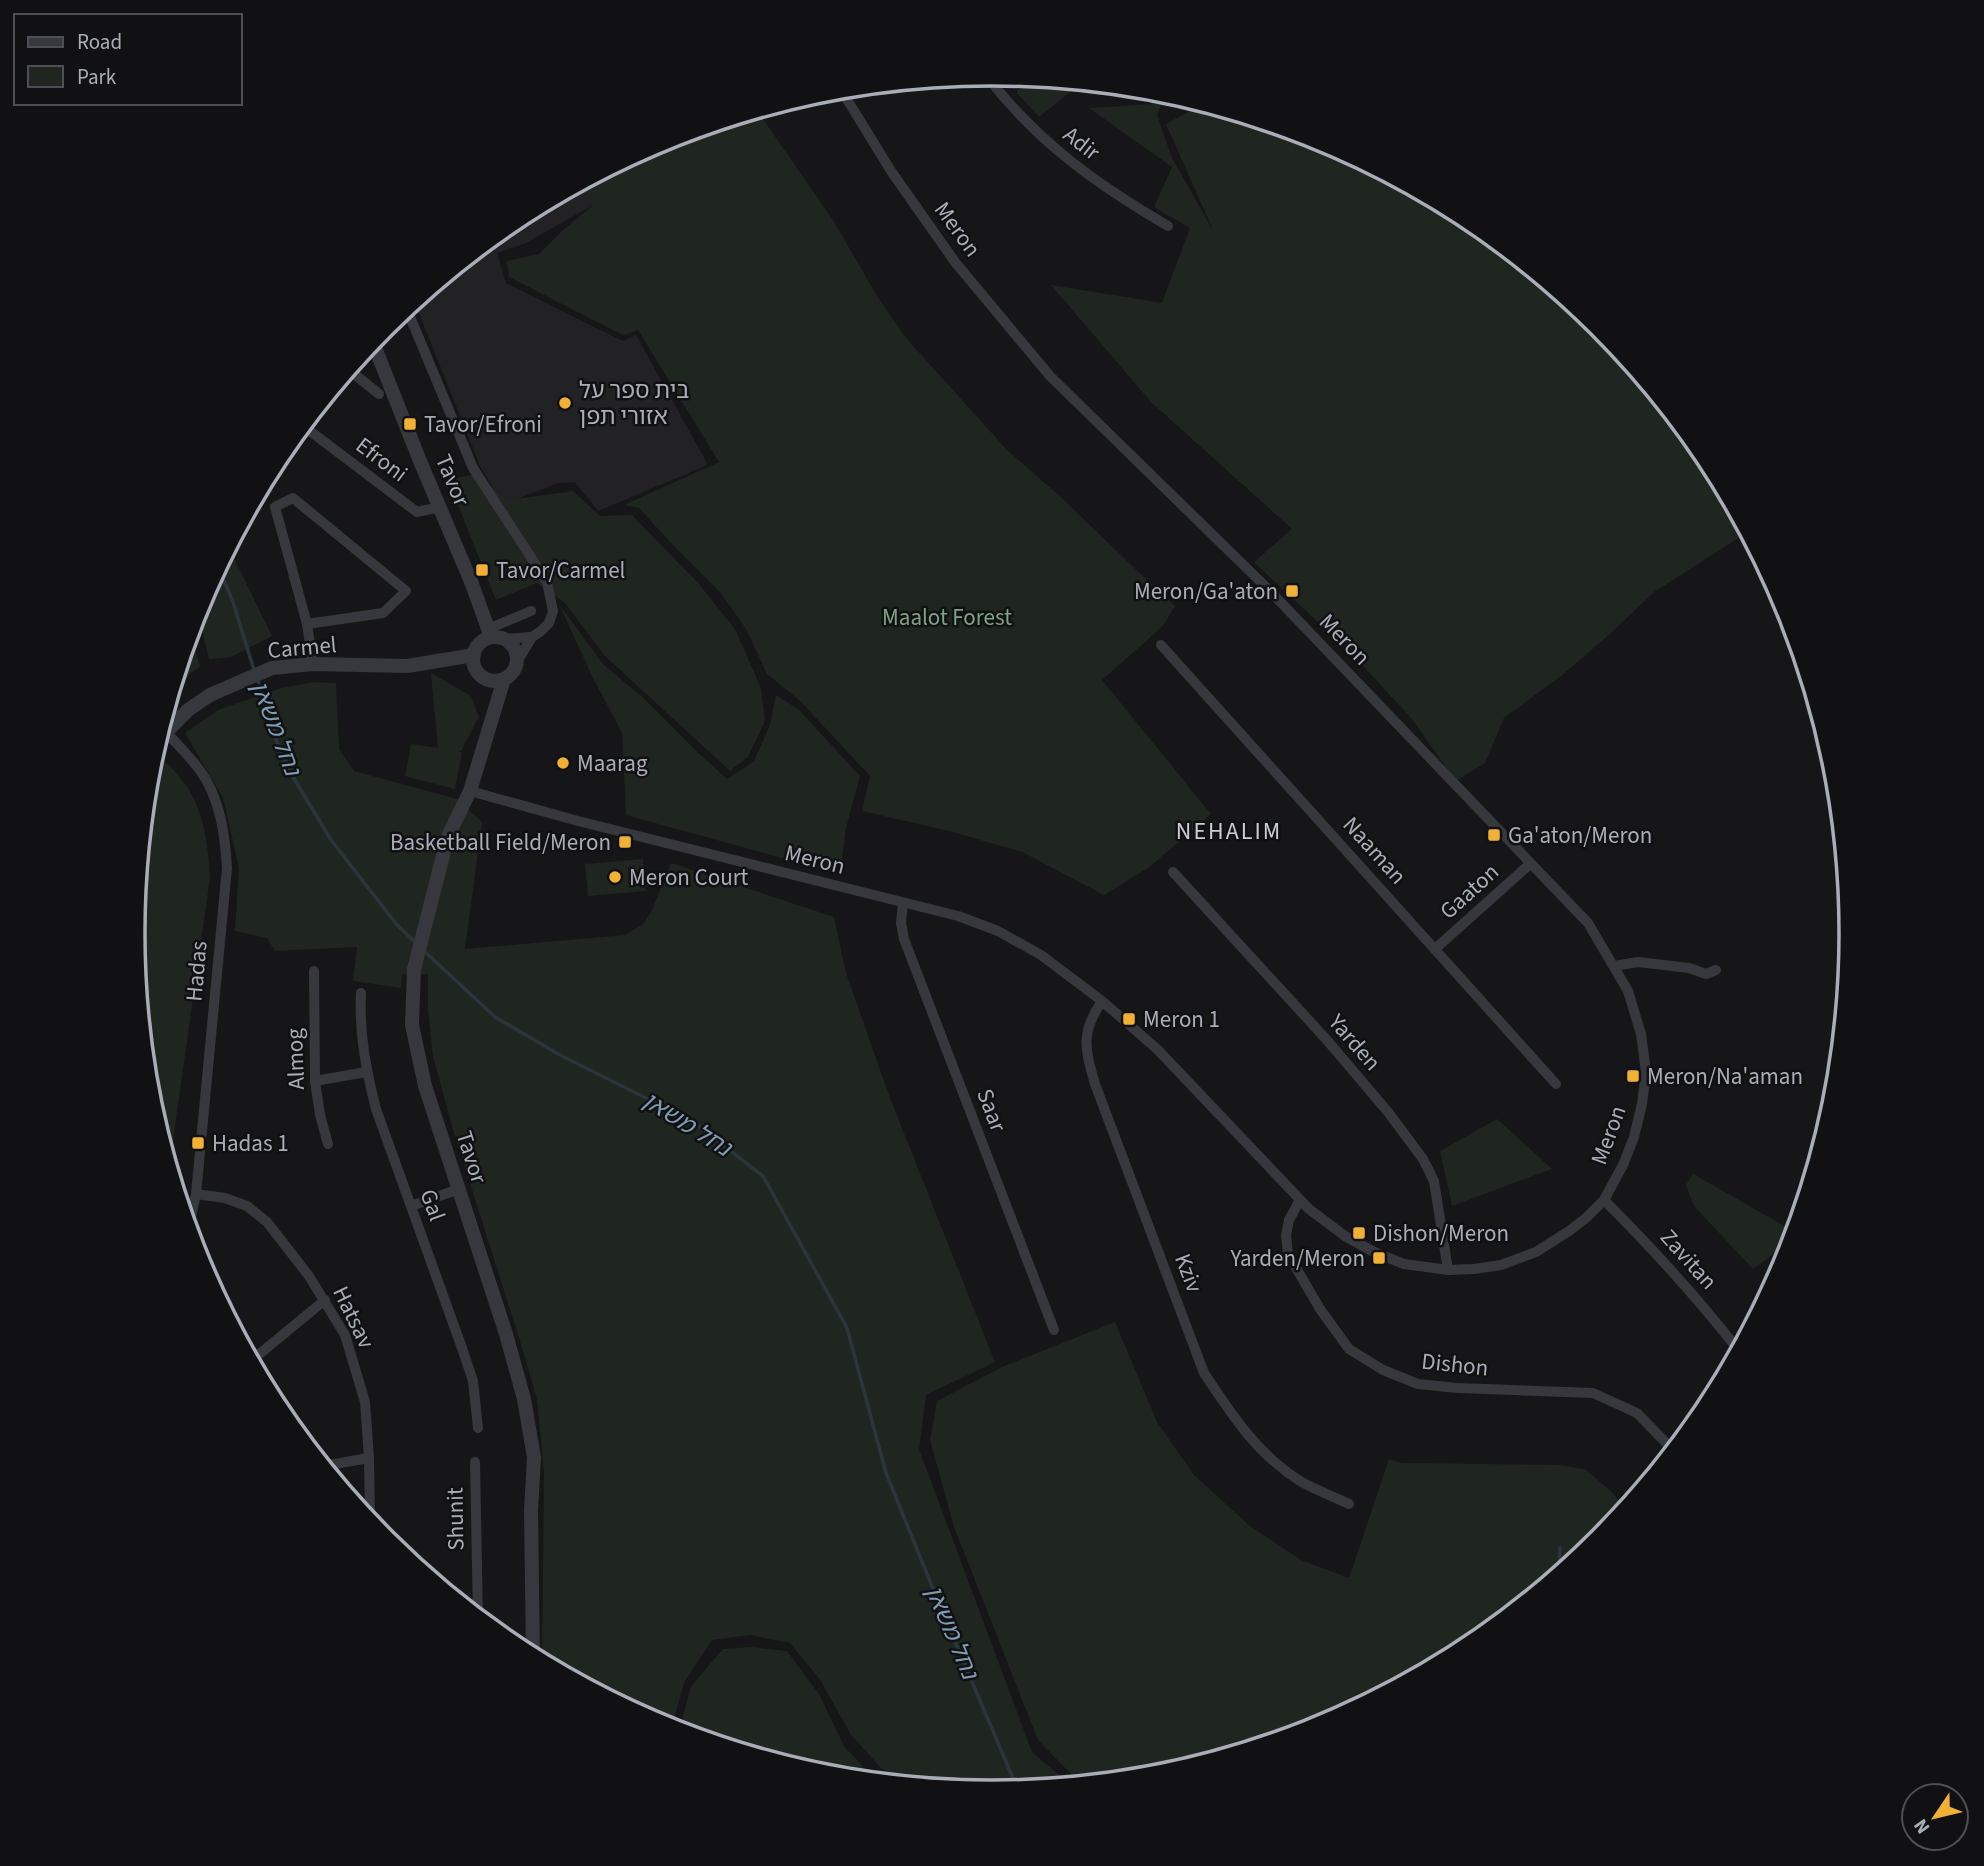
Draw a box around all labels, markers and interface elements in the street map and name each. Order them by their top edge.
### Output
legend [14,14,242,105]
text: Road [77,27,122,57]
text: Park [77,62,117,92]
street label: Adir [1056,118,1108,169]
street label: Meron [926,195,989,264]
place label: בית ספר על אזורי תפן [579,374,689,433]
marker: בית ספר על אזורי תפן [557,395,573,411]
place label: Tavor/Efroni [424,408,542,441]
marker: Tavor/Efroni [402,416,418,432]
street label: Efroni [349,429,415,490]
street label: Tavor [427,449,479,512]
place label: Tavor/Carmel [496,554,625,587]
marker: Tavor/Carmel [474,562,490,578]
place label: Meron/Ga'aton [1134,575,1278,608]
marker: Meron/Ga'aton [1284,583,1300,599]
park label: Maalot Forest [882,601,1012,634]
street label: Meron [1312,606,1378,673]
street label: Carmel [266,628,338,667]
water label: נחל משאן [242,676,310,782]
place label: Maarag [577,747,648,780]
marker: Maarag [555,755,571,771]
street label: Naaman [1335,809,1414,892]
district label: NEHALIM [1176,814,1282,849]
place label: Ga'aton/Meron [1508,819,1652,852]
place label: Basketball Field/Meron [390,826,611,859]
marker: Ga'aton/Meron [1486,827,1502,843]
marker: Basketball Field/Meron [617,834,633,850]
street label: Meron [781,836,848,883]
street label: Gaaton [1432,856,1506,927]
place label: Meron Court [629,861,749,894]
marker: Meron Court [607,869,623,885]
street label: Hadas [177,939,216,1003]
place label: Meron 1 [1143,1003,1220,1036]
street label: Yarden [1320,1006,1389,1078]
marker: Meron 1 [1121,1011,1137,1027]
street label: Almog [278,1027,313,1090]
place label: Meron/Na'aman [1647,1060,1803,1093]
marker: Meron/Na'aman [1625,1068,1641,1084]
water label: נחל משאן [636,1083,739,1166]
street label: Saar [968,1084,1015,1137]
street label: Meron [1583,1101,1634,1169]
place label: Hadas 1 [212,1127,289,1160]
street label: Tavor [448,1127,496,1189]
marker: Hadas 1 [190,1135,206,1151]
street label: Gal [412,1185,453,1226]
place label: Dishon/Meron [1373,1217,1509,1250]
street label: Zavitan [1652,1222,1725,1297]
marker: Dishon/Meron [1351,1225,1367,1241]
place label: Yarden/Meron [1230,1242,1365,1275]
street label: Kziv [1166,1249,1211,1298]
marker: Yarden/Meron [1371,1250,1387,1266]
street label: Hatsav [324,1280,383,1354]
street label: Dishon [1420,1345,1490,1384]
street label: Shunit [438,1487,473,1551]
water label: נחל משאן [916,1580,988,1686]
north arrow [1900,1782,1970,1852]
text: N [1908,1813,1937,1839]

